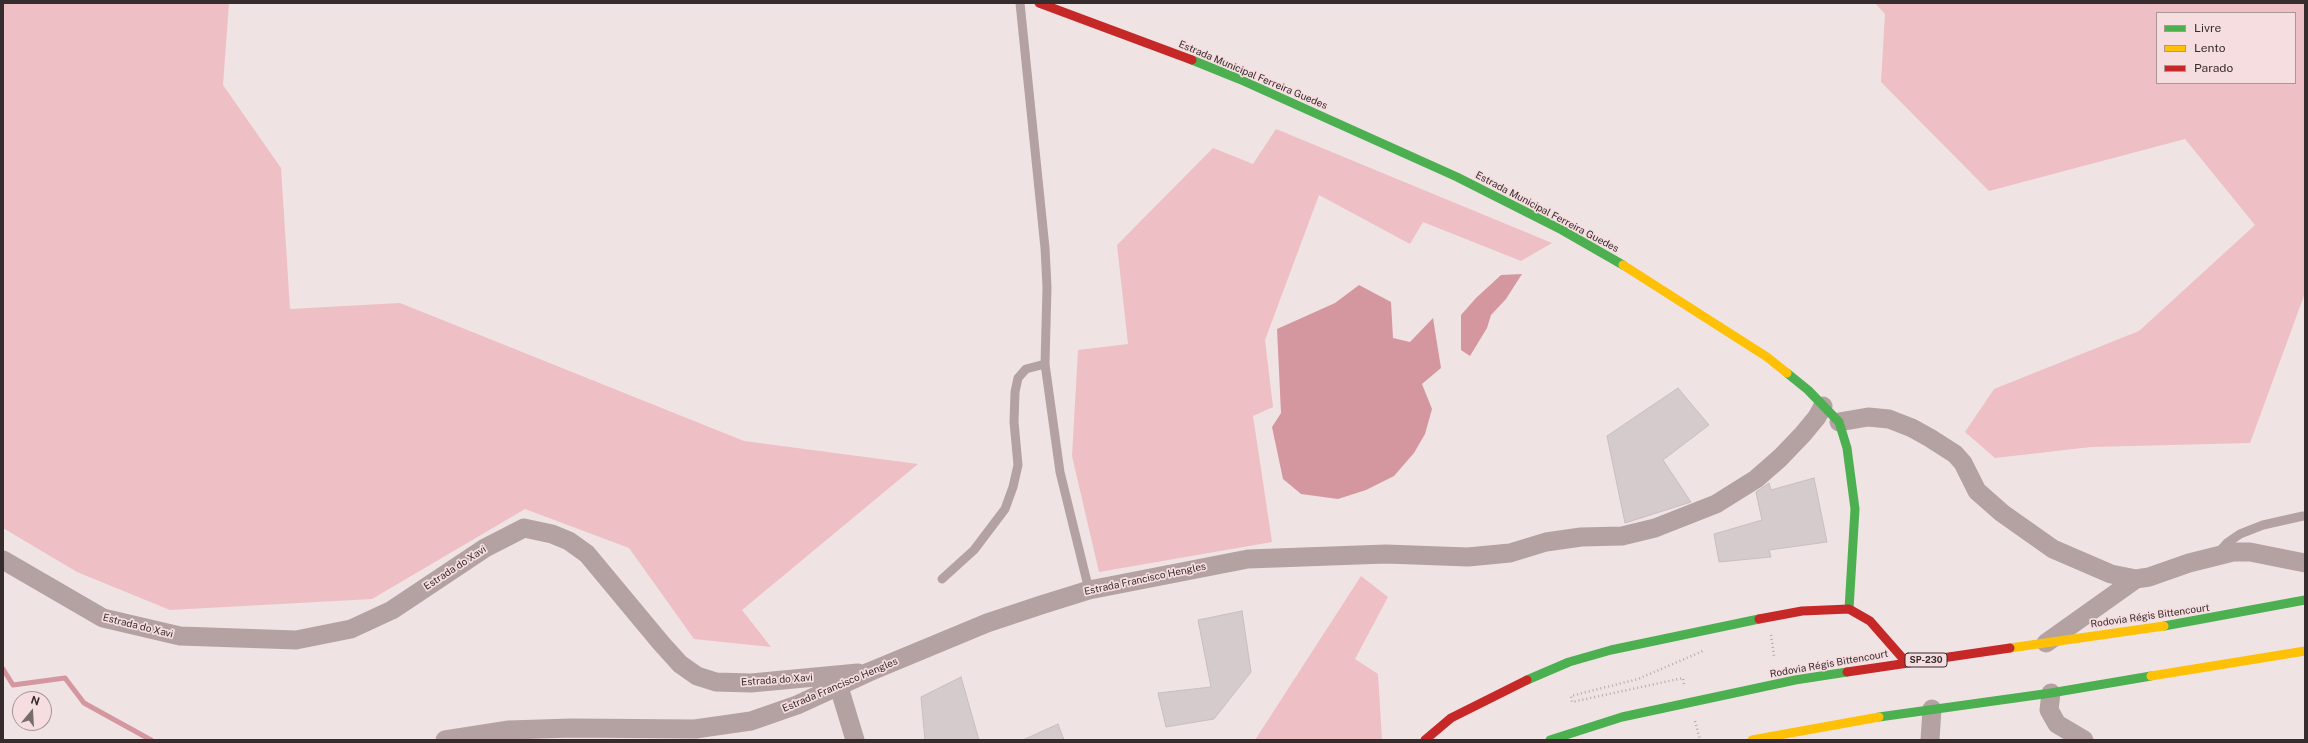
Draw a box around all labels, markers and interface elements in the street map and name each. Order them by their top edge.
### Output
legend [2156,12,2296,84]
text: Livre [2194,21,2221,35]
street label: Estrada Municipal Ferreira Guedes [1177,38,1329,112]
text: Lento [2194,41,2225,55]
text: Parado [2194,61,2233,75]
street label: Estrada Municipal Ferreira Guedes [1473,169,1621,255]
street label: Estrada do Xavi [422,543,488,593]
street label: Estrada Francisco Hengles [1083,560,1207,598]
street label: Rodovia Régis Bittencourt [2090,602,2210,630]
street label: Estrada do Xavi [102,611,174,641]
street label: Rodovia Régis Bittencourt [1769,648,1889,680]
road number: SP-230 [1905,653,1947,667]
street label: Estrada Francisco Hengles [780,655,900,715]
street label: Estrada do Xavi [741,672,813,688]
north arrow [12,691,52,731]
text: N [29,693,41,708]

